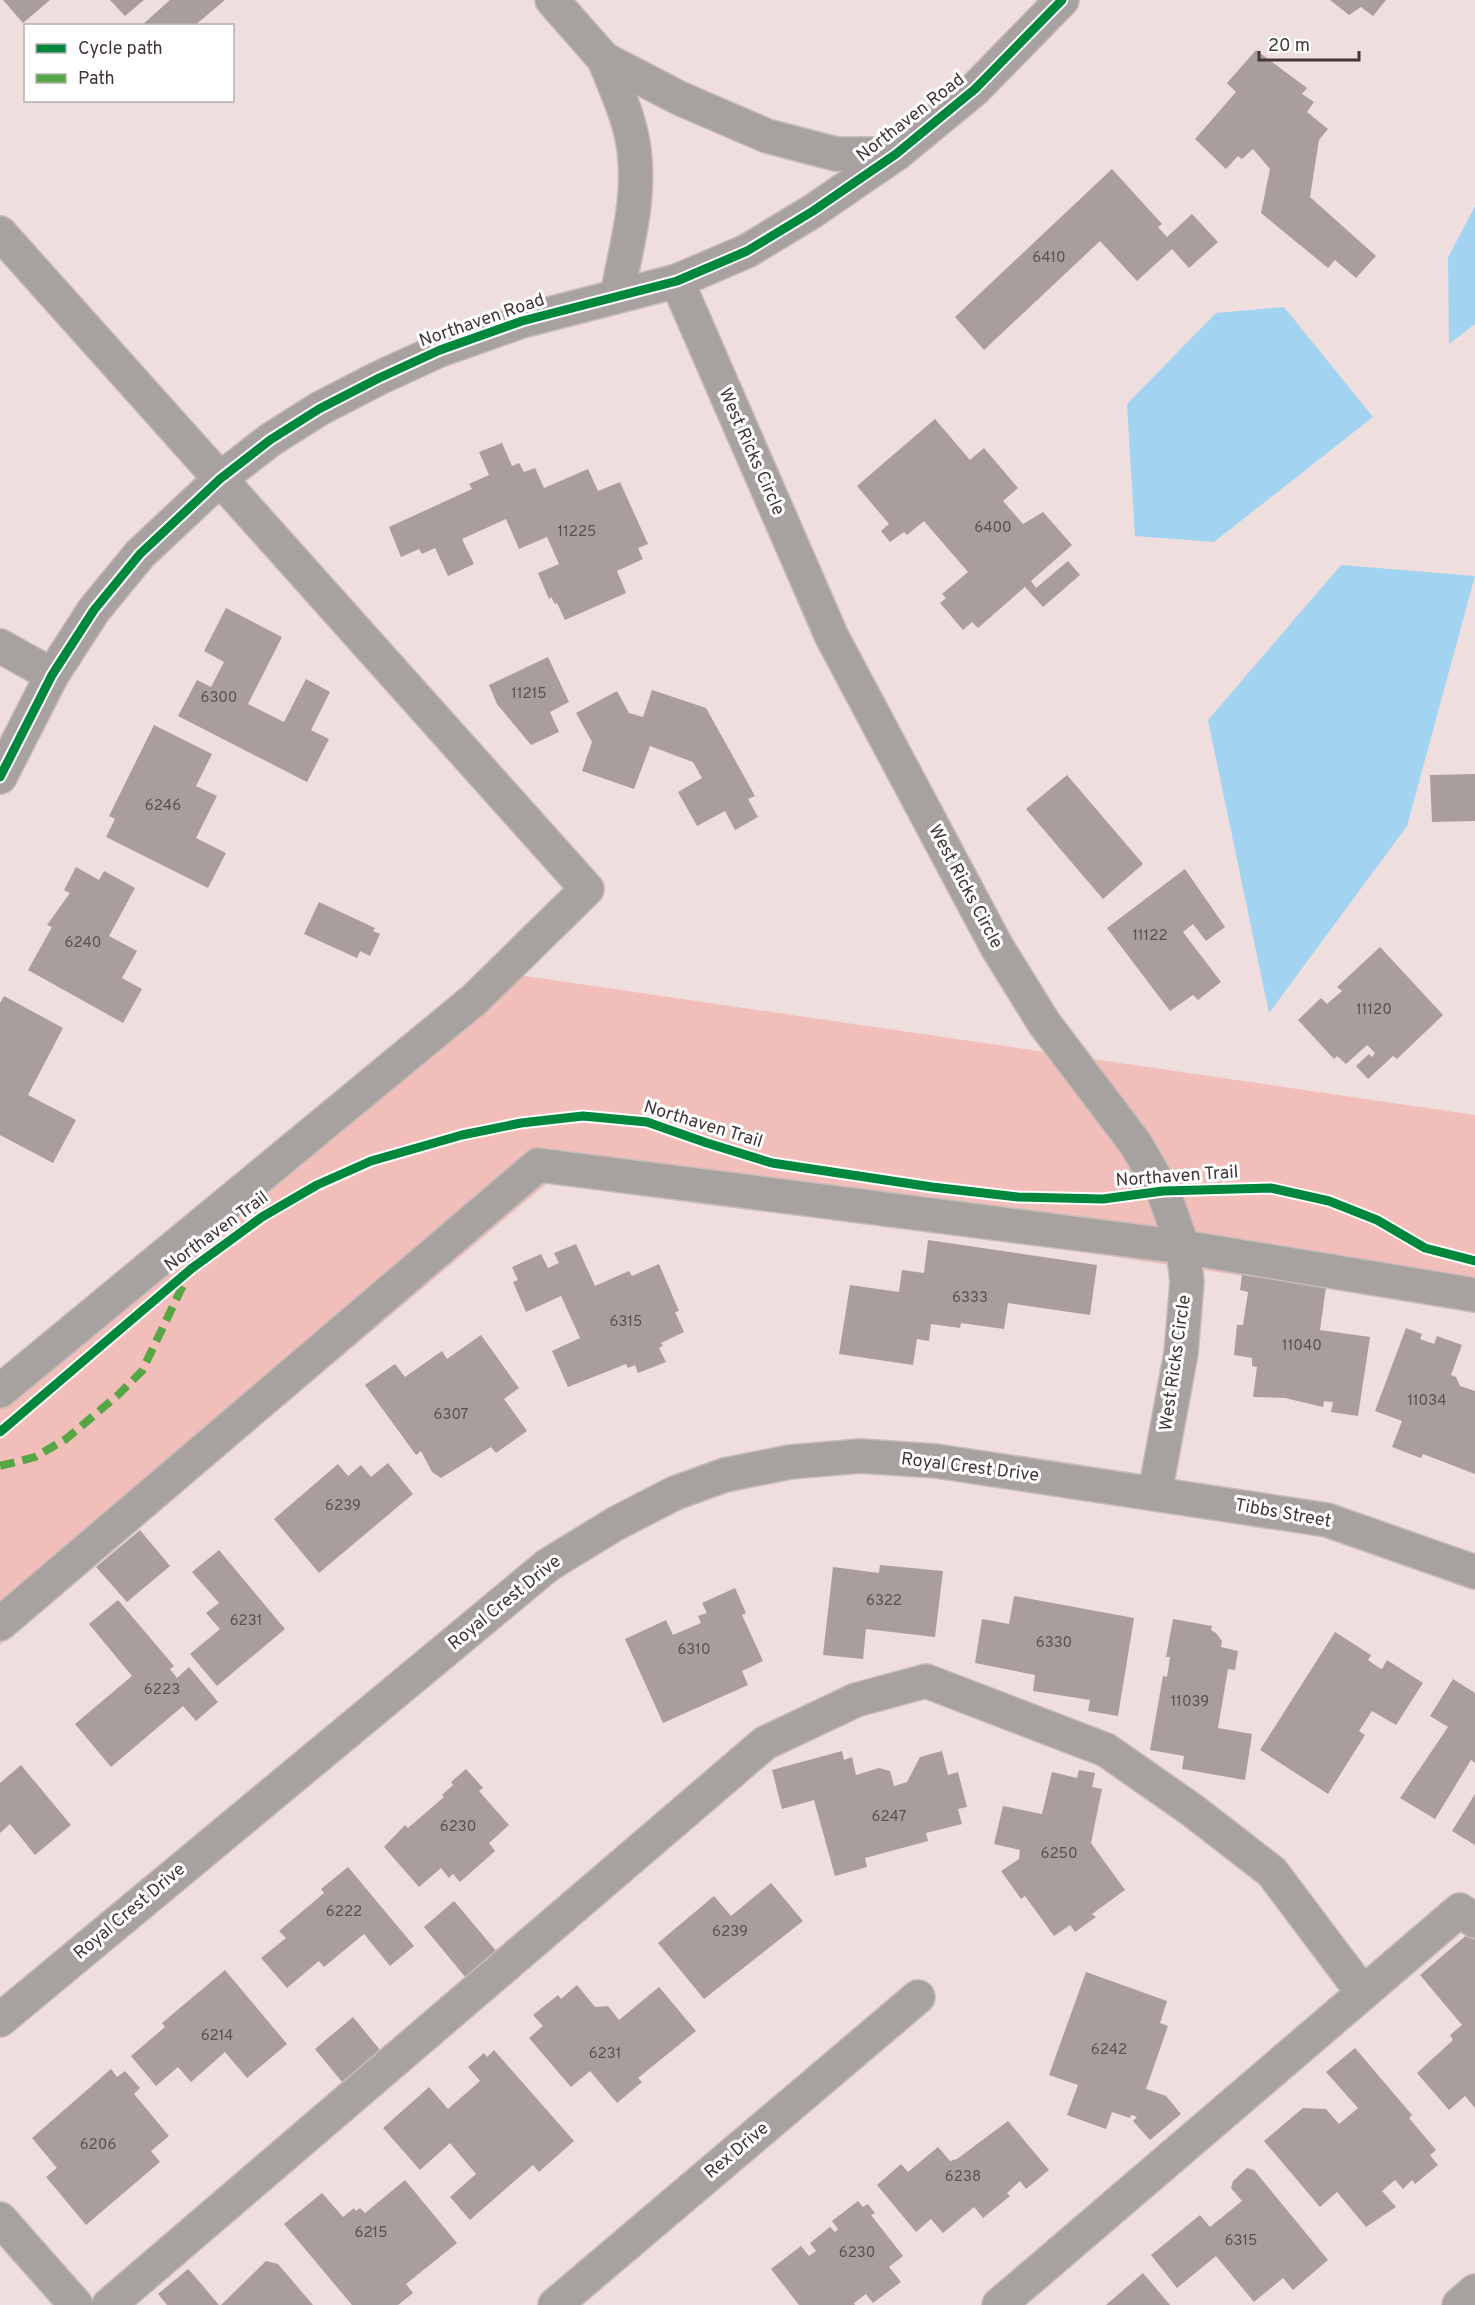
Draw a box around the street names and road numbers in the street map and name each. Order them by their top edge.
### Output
street label: Northaven Road [852,69,970,167]
street label: Northaven Road [416,289,548,353]
street label: West Ricks Circle [713,385,789,519]
street label: West Ricks Circle [923,821,1007,953]
street label: Northaven Trail [641,1096,765,1154]
street label: Northaven Trail [1115,1161,1239,1193]
street label: Northaven Trail [160,1187,274,1277]
street label: West Ricks Circle [1155,1293,1197,1433]
street label: Royal Crest Drive [900,1448,1040,1488]
street label: Tibbs Street [1233,1494,1333,1534]
street label: Royal Crest Drive [444,1550,566,1656]
street label: Royal Crest Drive [69,1859,191,1965]
street label: Rex Drive [700,2117,774,2185]

